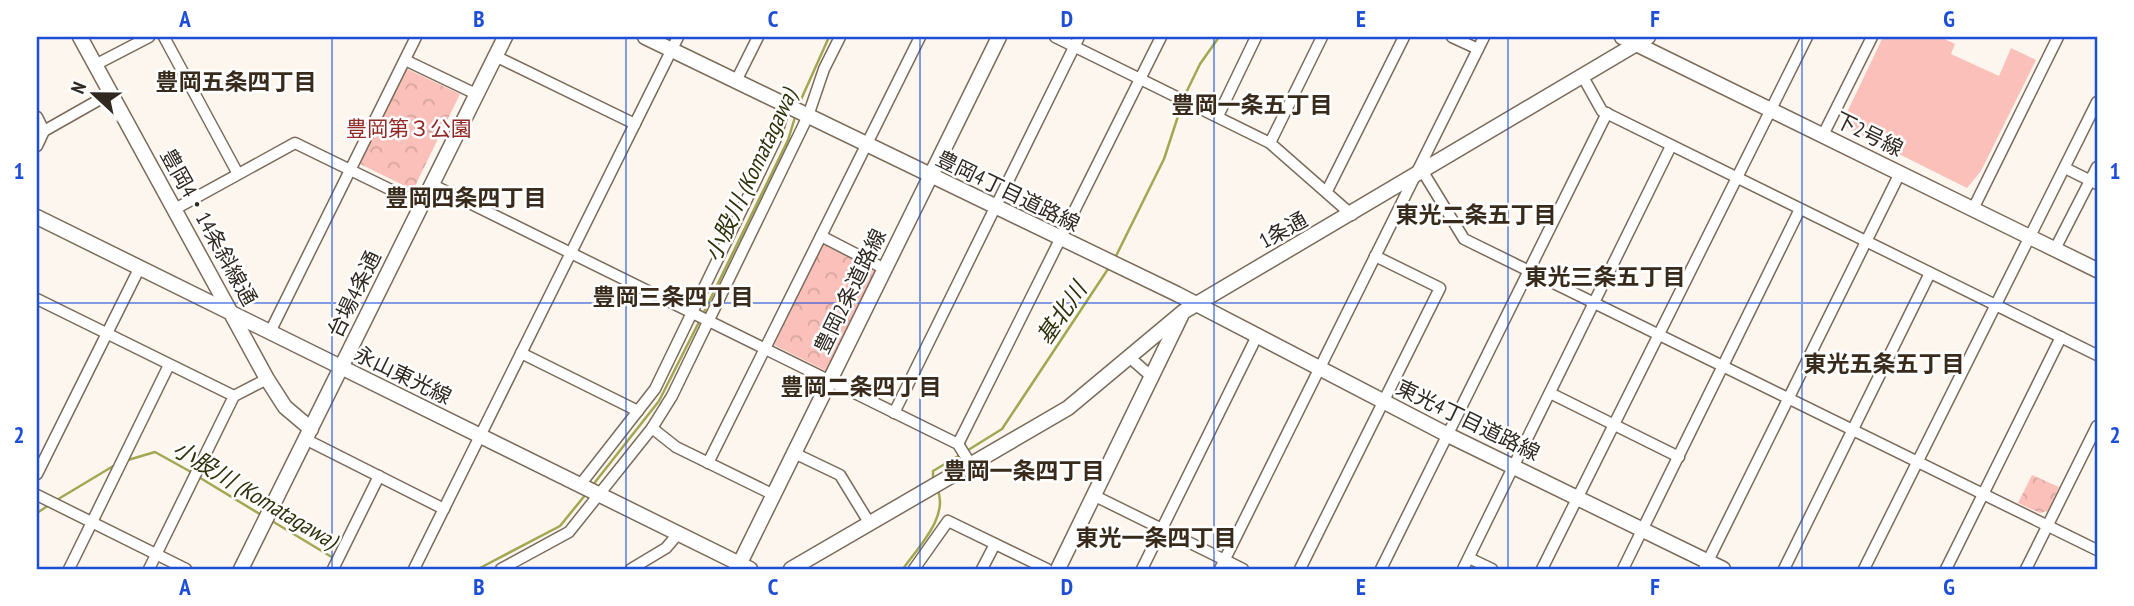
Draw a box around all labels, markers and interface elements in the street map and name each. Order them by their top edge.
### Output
text: A [178,4,191,33]
text: B [473,4,485,33]
text: C [768,4,779,33]
text: D [1061,4,1073,33]
text: E [1356,4,1366,33]
text: F [1650,4,1660,33]
text: G [1943,4,1955,33]
north arrow [60,60,130,130]
district label: 豊岡五条四丁目 [156,67,317,96]
text: N [65,78,91,97]
water label: 小股川 (Komatagawa) [697,82,804,266]
district label: 豊岡一条五丁目 [1172,90,1333,119]
street label: 下2号線 [1831,106,1907,162]
park label: 豊岡第３公園 [346,115,472,142]
street label: 豊岡4・14条斜線通 [155,144,263,310]
street label: 豊岡4丁目道路線 [932,145,1084,237]
text: 1 [14,156,25,185]
text: 1 [2110,156,2121,185]
district label: 豊岡四条四丁目 [386,183,547,212]
district label: 東光二条五丁目 [1396,200,1557,229]
street label: 1条通 [1254,206,1312,254]
street label: 豊岡2条道路線 [808,224,892,358]
street label: 台場4条通 [321,246,387,342]
district label: 東光三条五丁目 [1525,262,1686,291]
water label: 基北川 [1030,274,1094,350]
district label: 豊岡三条四丁目 [593,282,754,311]
street label: 永山東光線 [350,340,456,410]
district label: 東光五条五丁目 [1804,349,1965,378]
district label: 豊岡二条四丁目 [781,372,942,401]
street label: 東光4丁目道路線 [1392,374,1544,466]
text: 2 [14,420,25,449]
text: 2 [2110,420,2121,449]
water label: 小股川 (Komatagawa) [168,434,345,556]
district label: 豊岡一条四丁目 [944,456,1105,485]
district label: 東光一条四丁目 [1076,523,1237,552]
text: A [178,572,191,601]
text: B [473,572,485,601]
text: C [768,572,779,601]
text: D [1061,572,1073,601]
text: E [1356,572,1366,601]
text: F [1650,572,1660,601]
text: G [1943,572,1955,601]

